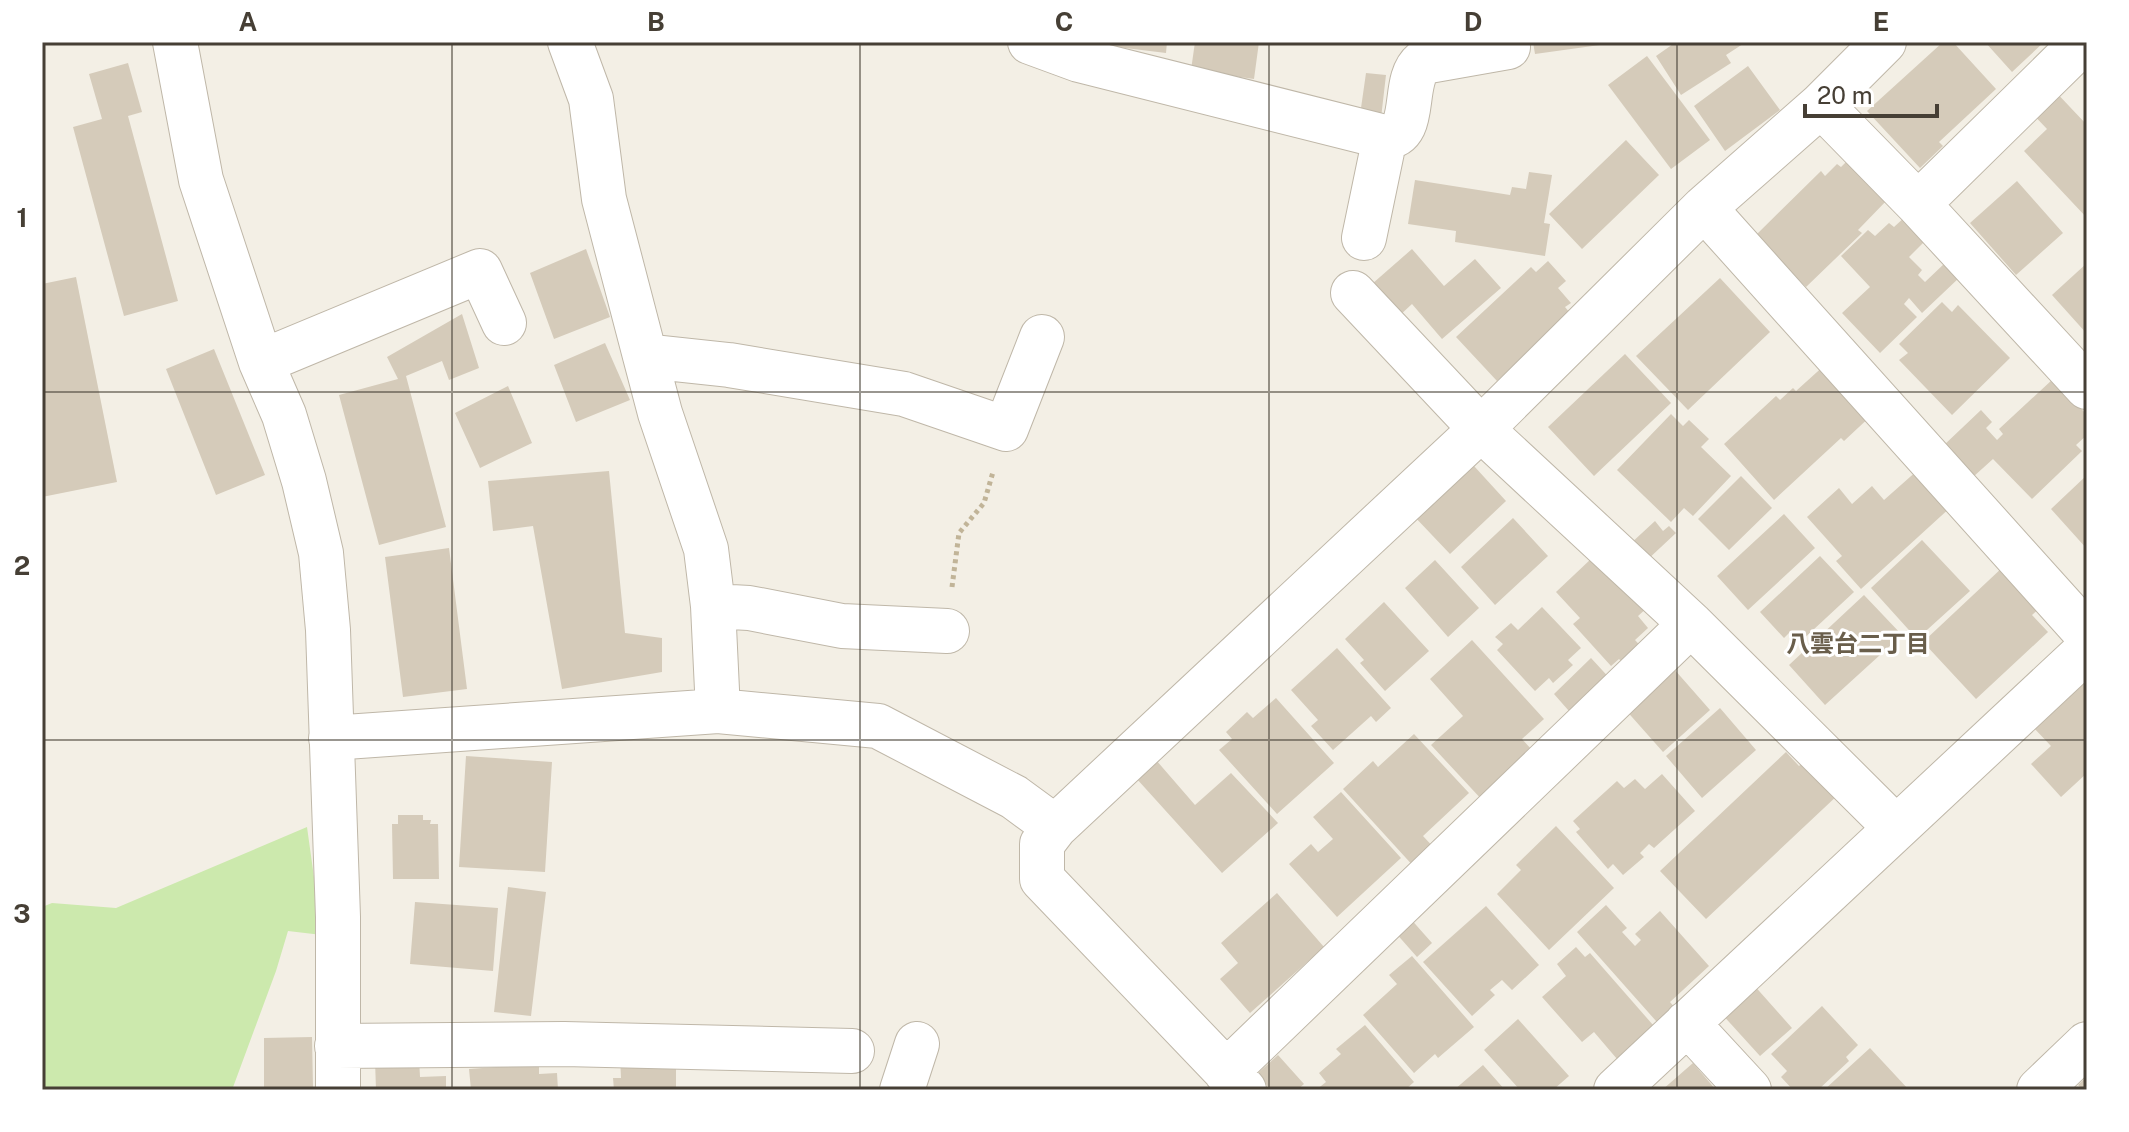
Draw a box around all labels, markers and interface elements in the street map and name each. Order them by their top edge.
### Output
text: A [239,6,258,37]
text: B [647,6,665,37]
text: C [1055,6,1073,37]
text: D [1464,6,1482,37]
text: E [1873,6,1889,37]
scale bar [1805,68,1937,118]
text: 20 m [1817,81,1873,109]
text: 1 [16,202,28,233]
text: 2 [14,550,30,581]
district label: 八雲台二丁目 [1786,629,1930,657]
text: 3 [13,898,31,929]

